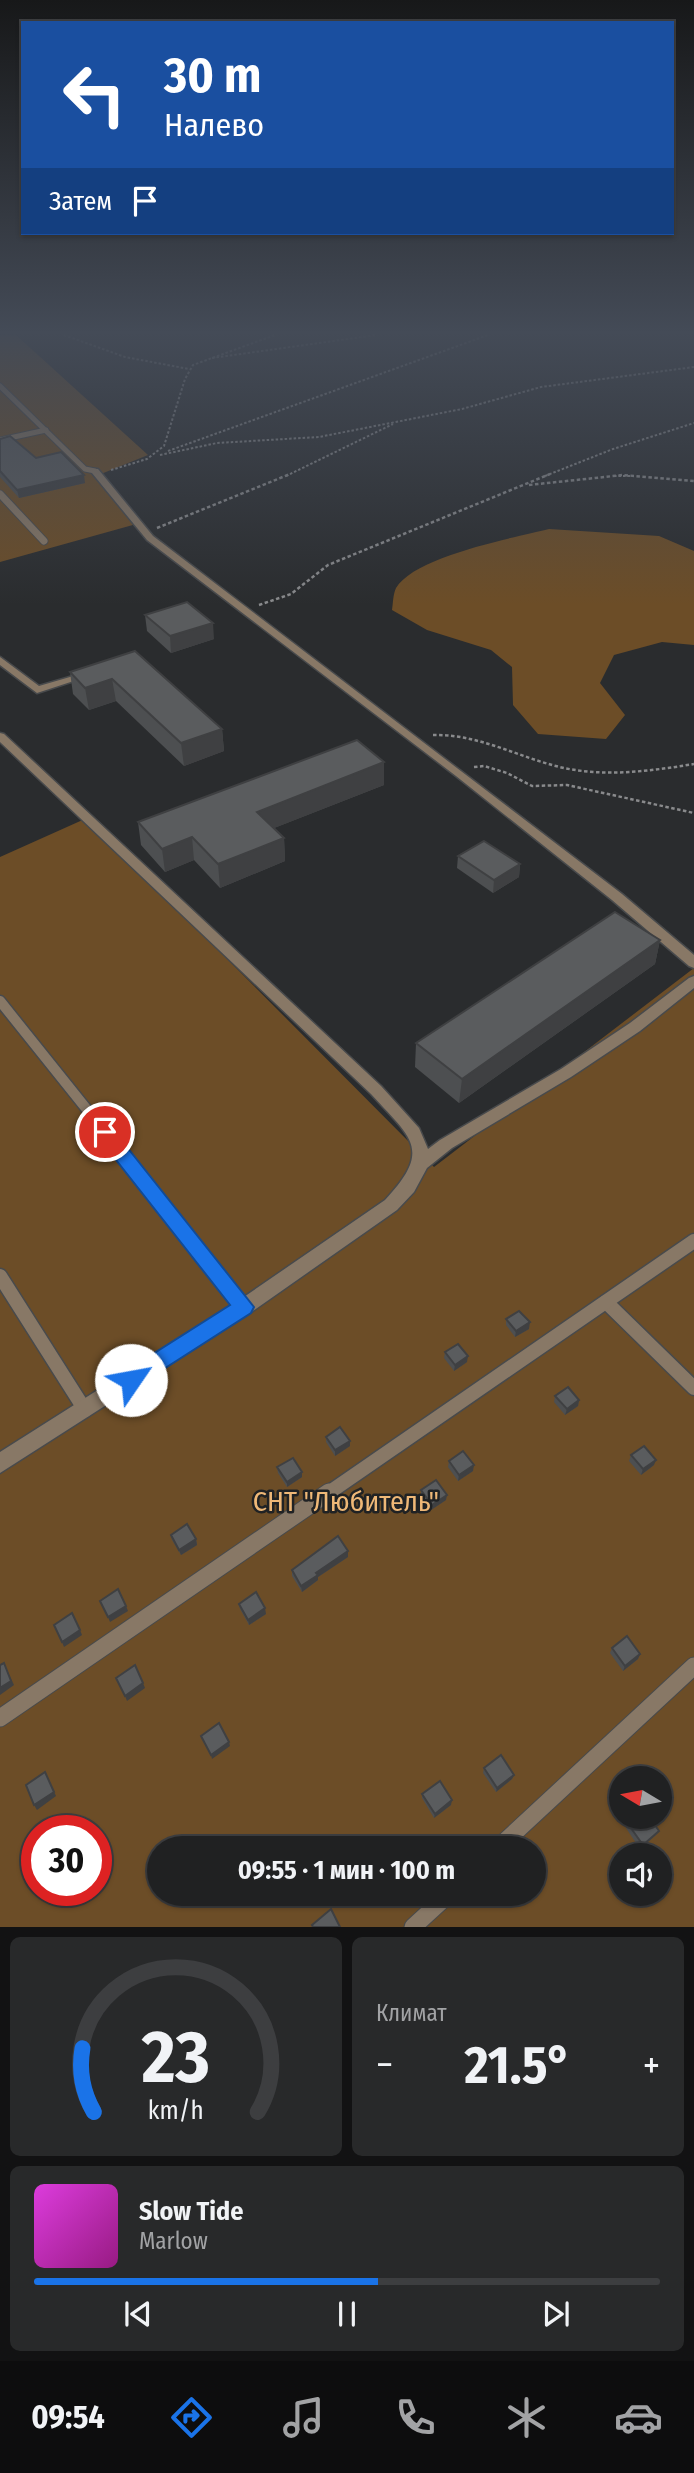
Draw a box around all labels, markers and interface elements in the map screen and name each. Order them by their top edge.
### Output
text: 30 m [164,46,262,105]
icon: left [49,49,140,140]
text: Налево [164,106,264,144]
icon: arrive [126,182,164,220]
text: Затем [49,186,112,217]
pin [75,1102,135,1162]
icon: arrive [86,1113,124,1151]
position arrow [94,1343,168,1417]
park label: СНТ "Любитель" [253,1485,439,1518]
north arrow [609,1766,672,1829]
map controls [609,1766,672,1906]
speed limit sign: 30 [21,1815,112,1906]
button: sound [609,1843,672,1906]
text: 09:55 · 1 мин · 100 m [238,1855,455,1886]
text: Климат [376,1999,447,2027]
text: 23 [141,2015,210,2102]
text: 21.5° [464,2034,571,2097]
text: − [376,2042,393,2088]
text: + [643,2042,660,2088]
text: km/h [148,2096,204,2126]
text: Slow Tide [139,2196,243,2227]
text: Marlow [139,2227,208,2255]
icon: previous [119,2295,157,2333]
icon: pause [328,2295,366,2333]
icon: next [537,2295,575,2333]
icon: directions [167,2393,216,2442]
icon: music [279,2393,328,2442]
icon: phone [391,2393,440,2442]
icon: climate [502,2393,551,2442]
icon: car [614,2393,663,2442]
text: 09:54 [31,2398,105,2436]

